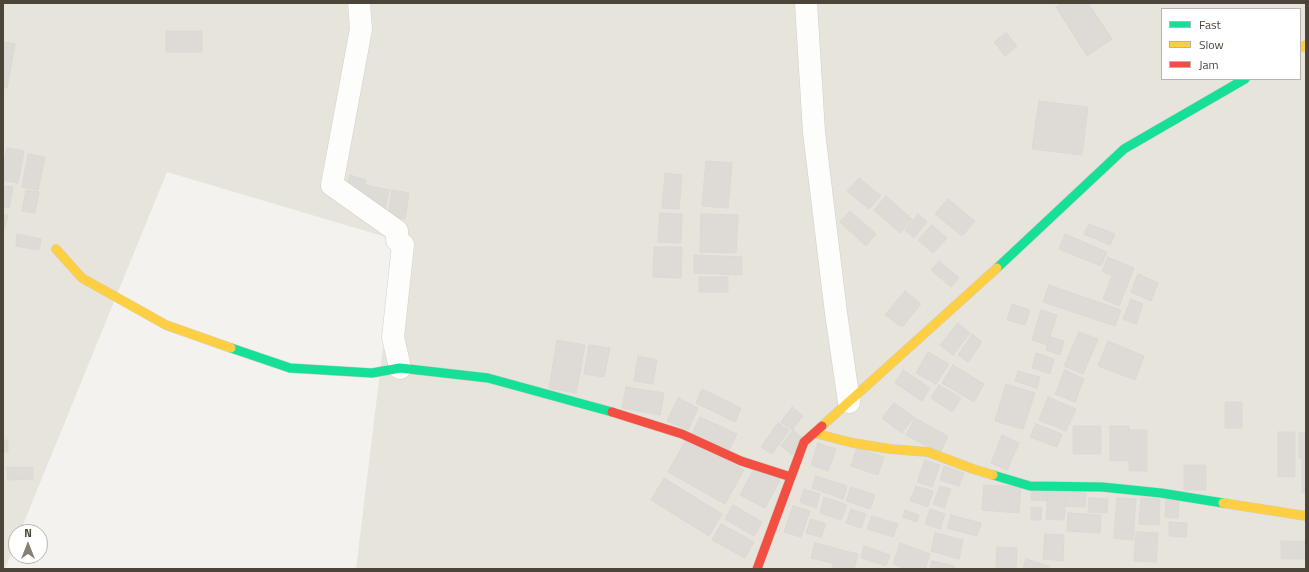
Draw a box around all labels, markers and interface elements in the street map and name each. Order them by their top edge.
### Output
legend [1161,8,1301,80]
text: Fast [1199,15,1221,34]
text: Slow [1199,35,1224,54]
text: Jam [1199,55,1219,74]
north arrow [8,524,48,564]
text: N [24,525,32,541]

